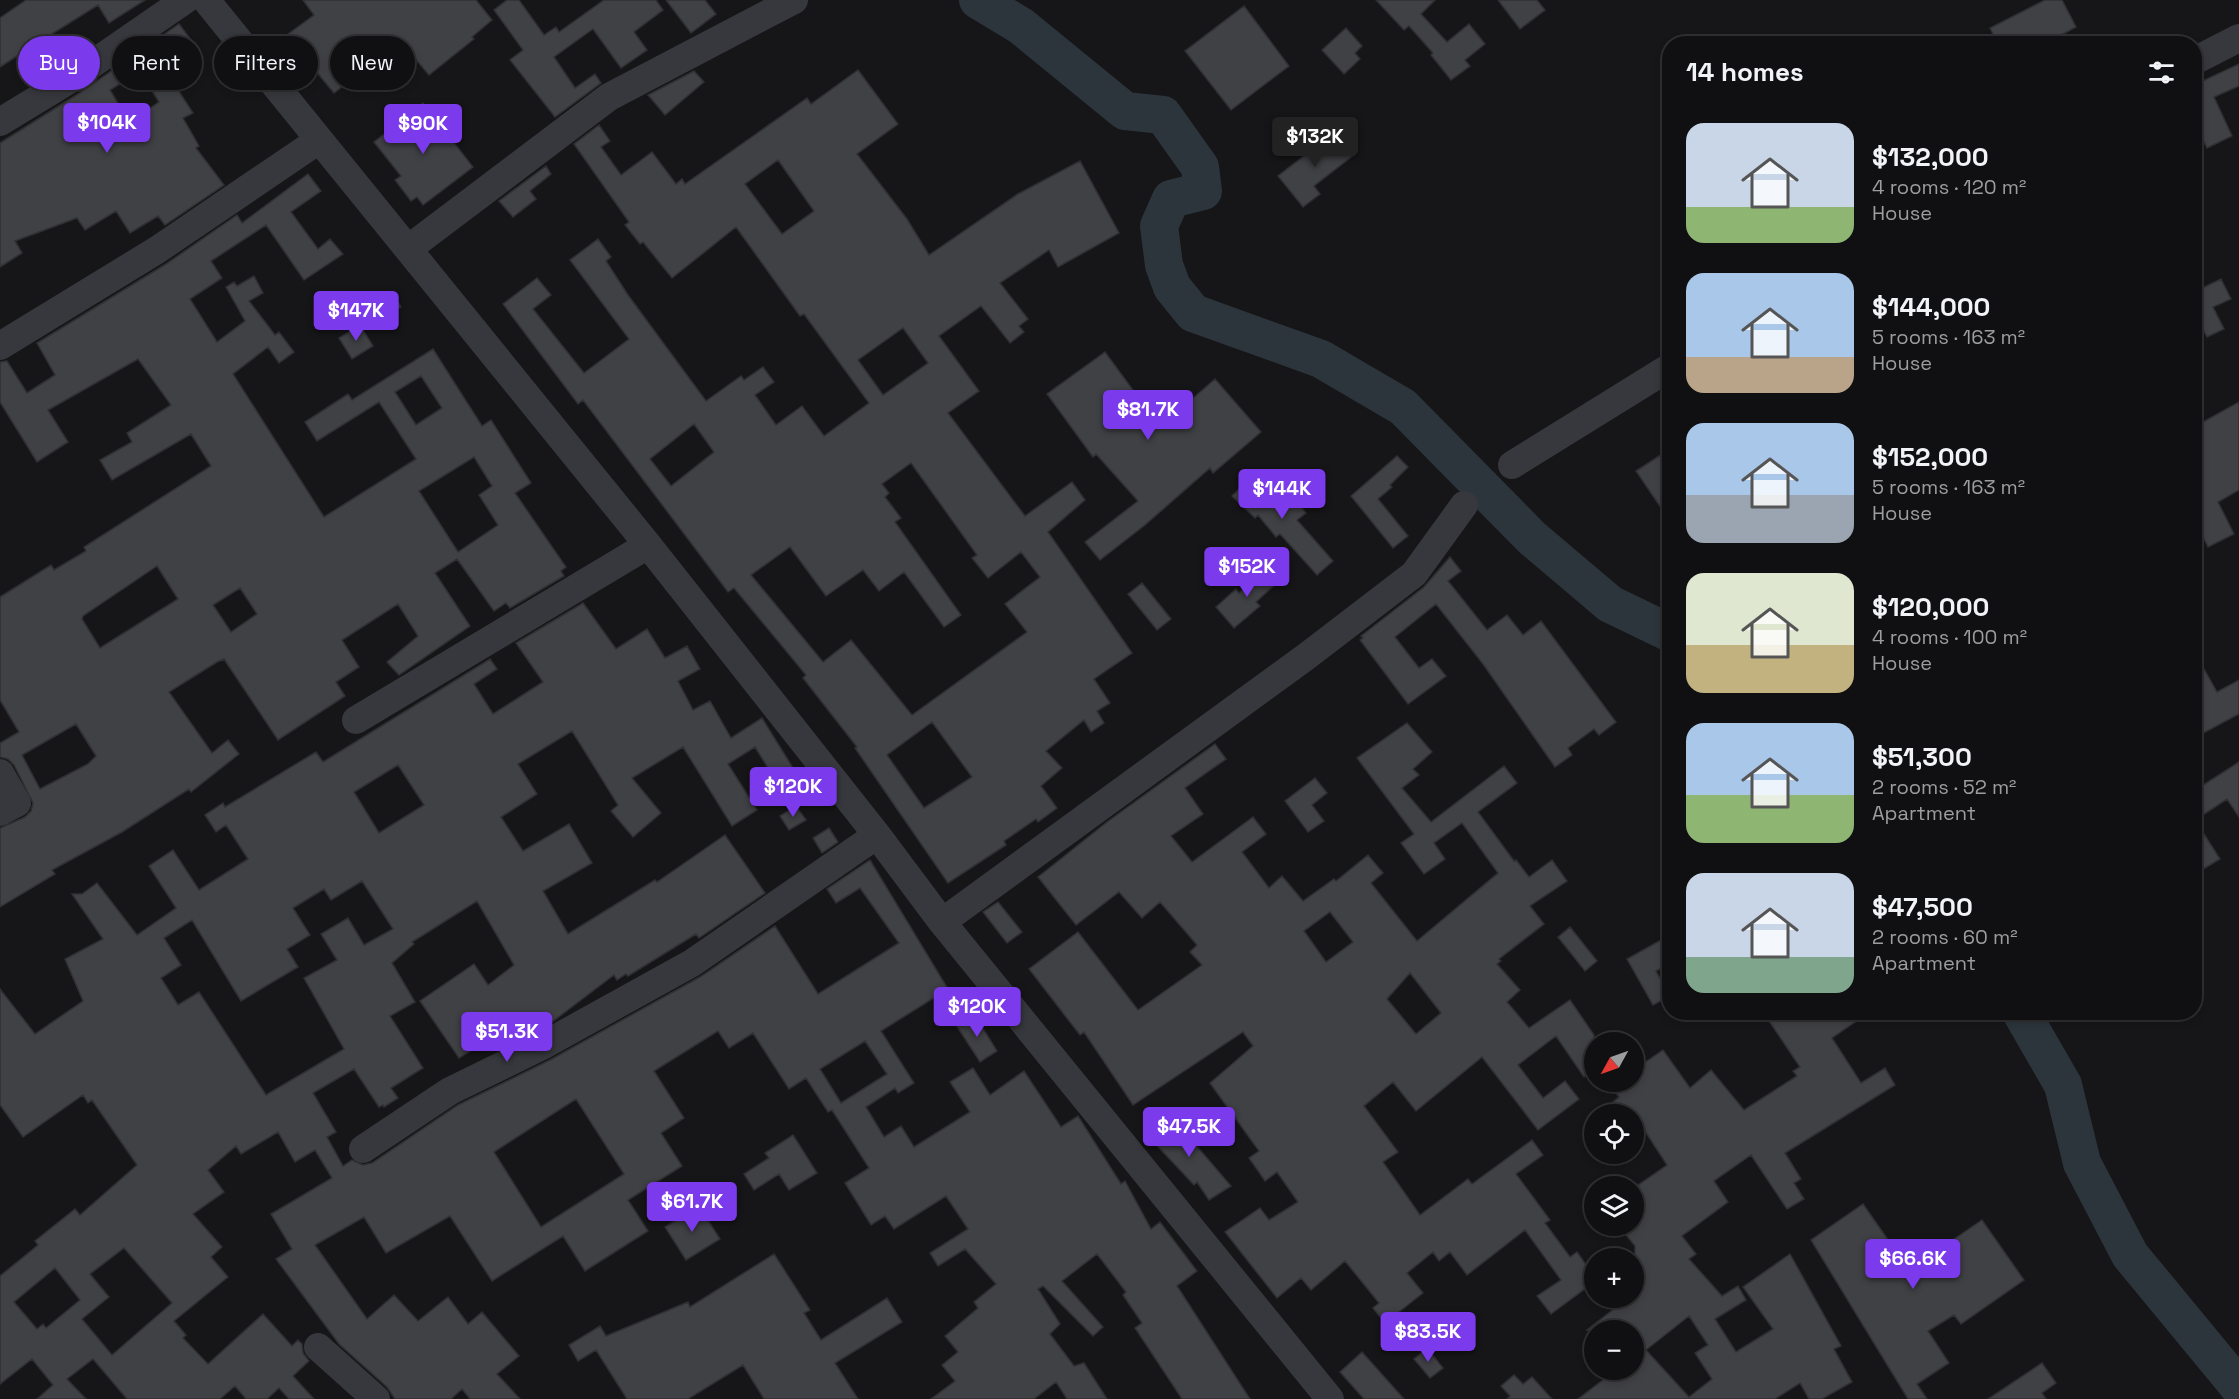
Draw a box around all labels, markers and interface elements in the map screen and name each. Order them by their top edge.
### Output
chip: Buy [18,36,100,90]
chip: Rent [112,36,202,90]
chip: Filters [214,36,318,90]
chip: New [330,36,415,90]
text: 14 homes [1686,55,1804,89]
icon: filters [2145,56,2178,89]
pin: $104K [65,103,149,154]
pin: $90K [387,104,459,155]
text: $104K [77,109,137,135]
text: $90K [398,110,448,136]
pin: $132K [1273,117,1357,168]
text: $132K [1286,123,1344,149]
text: $132,000 [1872,140,1989,174]
icon: home [1734,147,1806,219]
text: 4 rooms · 120 m² [1872,174,2026,200]
text: House [1872,200,1932,226]
text: $144,000 [1872,290,1990,324]
pin: $147K [314,291,398,342]
text: $147K [328,297,384,323]
icon: home [1734,297,1806,369]
text: 5 rooms · 163 m² [1872,324,2025,350]
text: House [1872,350,1932,376]
pin: $81.7K [1099,390,1197,441]
text: $81.7K [1117,396,1179,422]
text: $152,000 [1872,440,1988,474]
icon: home [1734,447,1806,519]
pin: $144K [1240,469,1324,520]
text: 5 rooms · 163 m² [1872,474,2025,500]
text: $144K [1252,475,1312,501]
text: House [1872,500,1932,526]
pin: $152K [1205,547,1289,598]
text: $152K [1218,553,1276,579]
text: $120,000 [1872,590,1989,624]
icon: home [1734,597,1806,669]
text: 4 rooms · 100 m² [1872,624,2027,650]
text: House [1872,650,1932,676]
text: $51,300 [1872,740,1972,774]
icon: home [1734,747,1806,819]
pin: $120K [751,767,835,818]
text: $120K [764,773,822,799]
text: 2 rooms · 52 m² [1872,774,2016,800]
text: Apartment [1872,800,1976,826]
text: $47,500 [1872,890,1973,924]
icon: home [1734,897,1806,969]
text: 2 rooms · 60 m² [1872,924,2018,950]
text: Apartment [1872,950,1976,976]
pin: $120K [935,987,1019,1038]
text: $120K [948,993,1006,1019]
pin: $51.3K [458,1012,556,1063]
text: $51.3K [475,1018,539,1044]
north arrow [1584,1032,1644,1092]
map controls [1584,1032,1644,1380]
button: locate [1584,1104,1644,1164]
pin: $47.5K [1140,1107,1238,1158]
text: $47.5K [1157,1113,1221,1139]
button: layers [1584,1176,1644,1236]
pin: $61.7K [643,1182,741,1233]
text: $61.7K [661,1188,723,1214]
pin: $66.6K [1864,1239,1962,1290]
text: $66.6K [1879,1245,1947,1271]
button: + [1584,1248,1644,1308]
pin: $83.5K [1379,1312,1477,1363]
text: $83.5K [1395,1318,1461,1344]
button: − [1584,1320,1644,1380]

